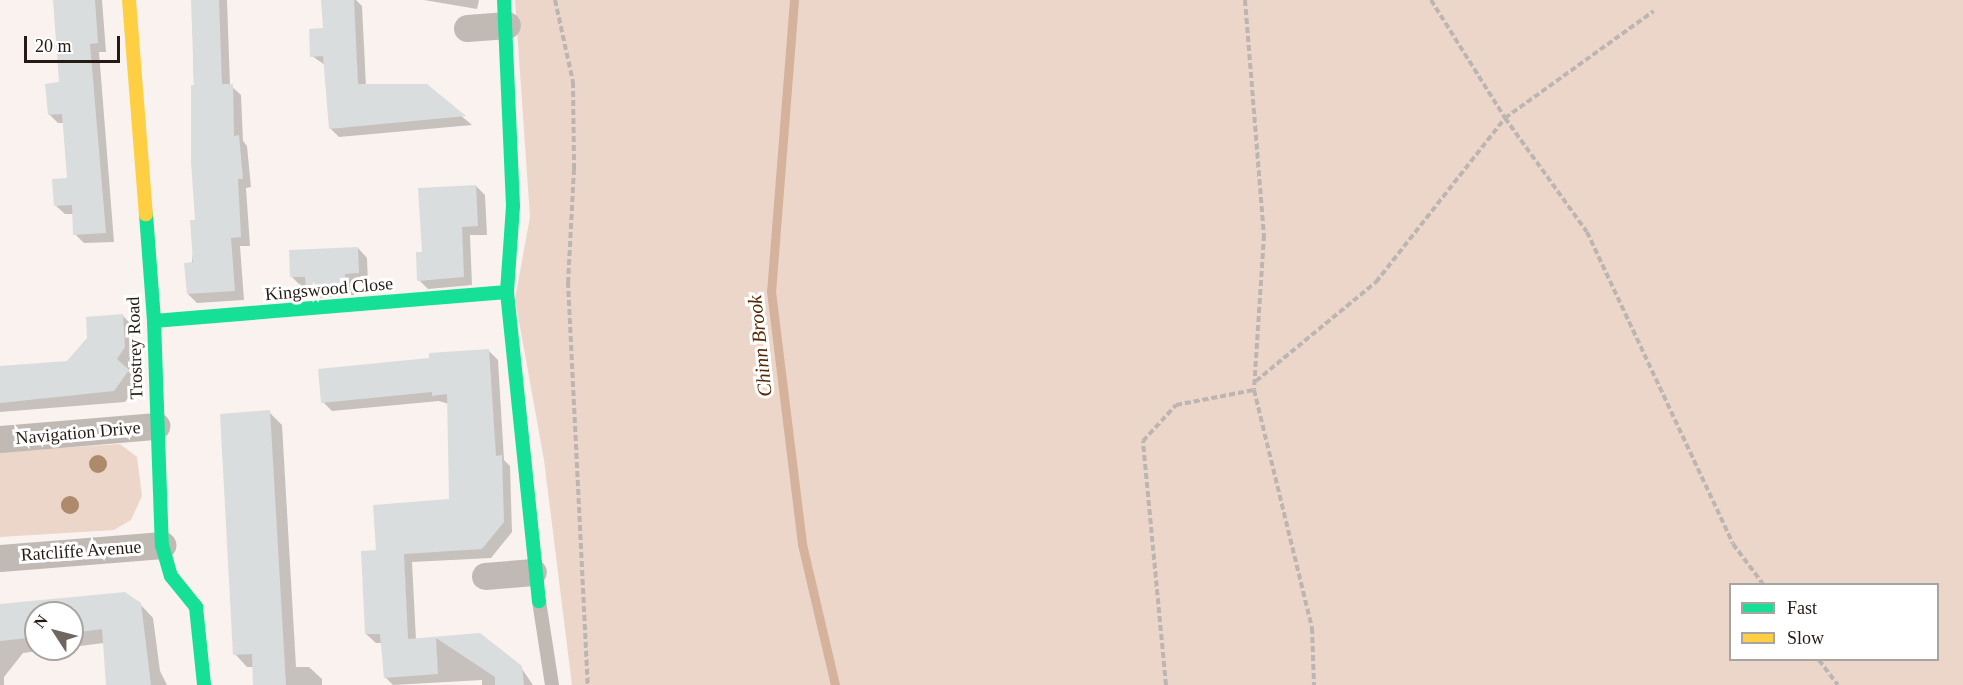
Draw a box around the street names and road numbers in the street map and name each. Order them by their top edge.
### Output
street label: Kingswood Close [264,273,394,305]
street label: Trostrey Road [122,296,148,400]
street label: Navigation Drive [15,417,141,449]
street label: Ratcliffe Avenue [20,536,142,566]

